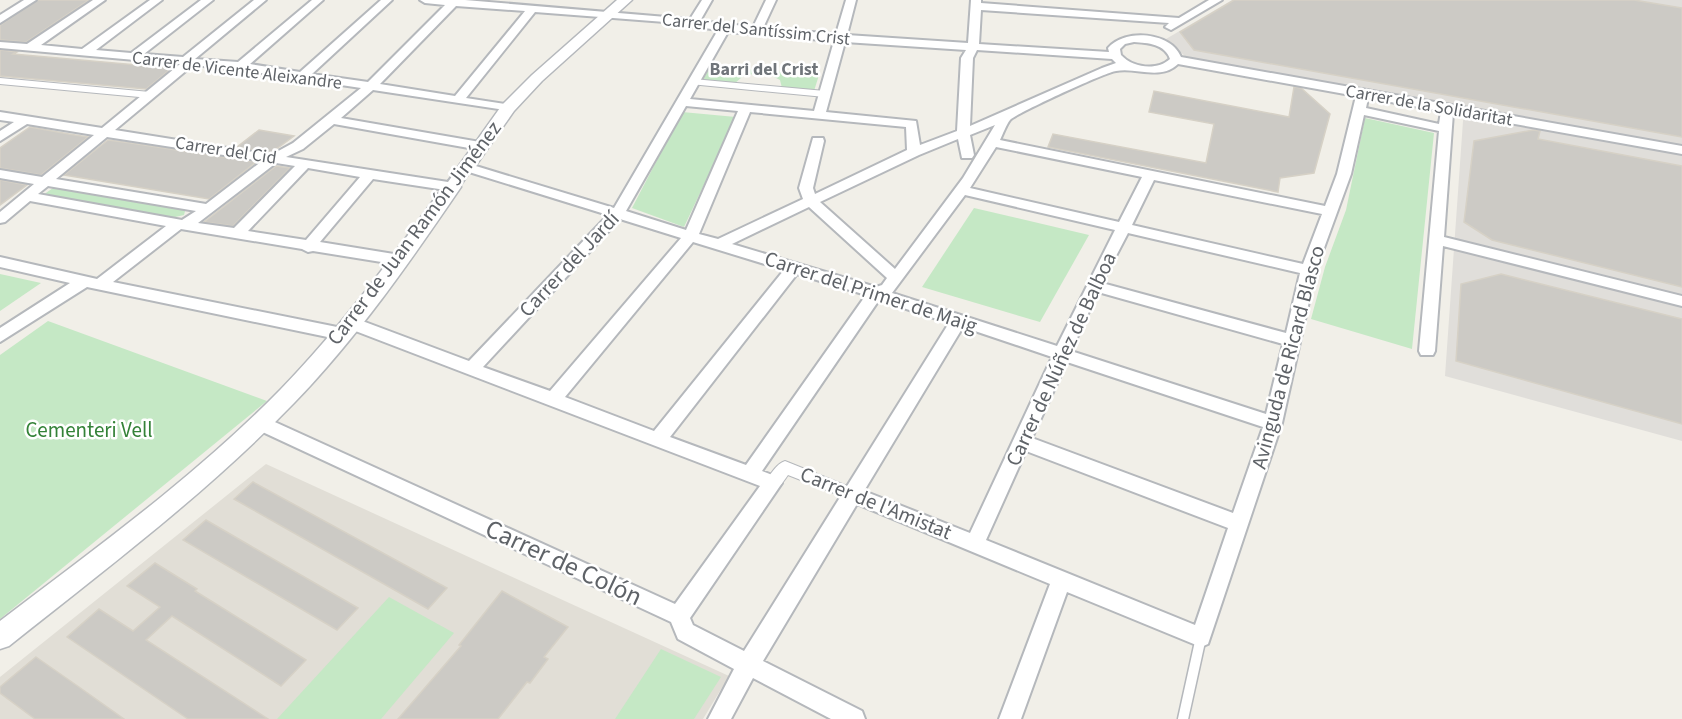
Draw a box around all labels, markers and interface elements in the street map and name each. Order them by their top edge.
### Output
street label: Carrer del Santíssim Crist [661,7,851,52]
street label: Carrer de Vicente Aleixandre [131,45,343,96]
district label: Barri del Crist [710,57,818,82]
street label: Carrer de la Solidaritat [1344,79,1514,132]
street label: Carrer de Juan Ramón Jiménez [320,115,508,351]
street label: Carrer del Cid [173,130,278,171]
street label: Carrer del Jardí [512,204,627,324]
street label: Avinguda de Ricard Blasco [1244,242,1332,472]
street label: Carrer del Primer de Maig [761,243,982,341]
street label: Carrer de Núñez de Balboa [998,247,1124,471]
park label: Cementeri Vell [25,415,153,445]
street label: Carrer de l'Amistat [796,459,956,547]
street label: Carrer de Colón [479,510,648,615]

